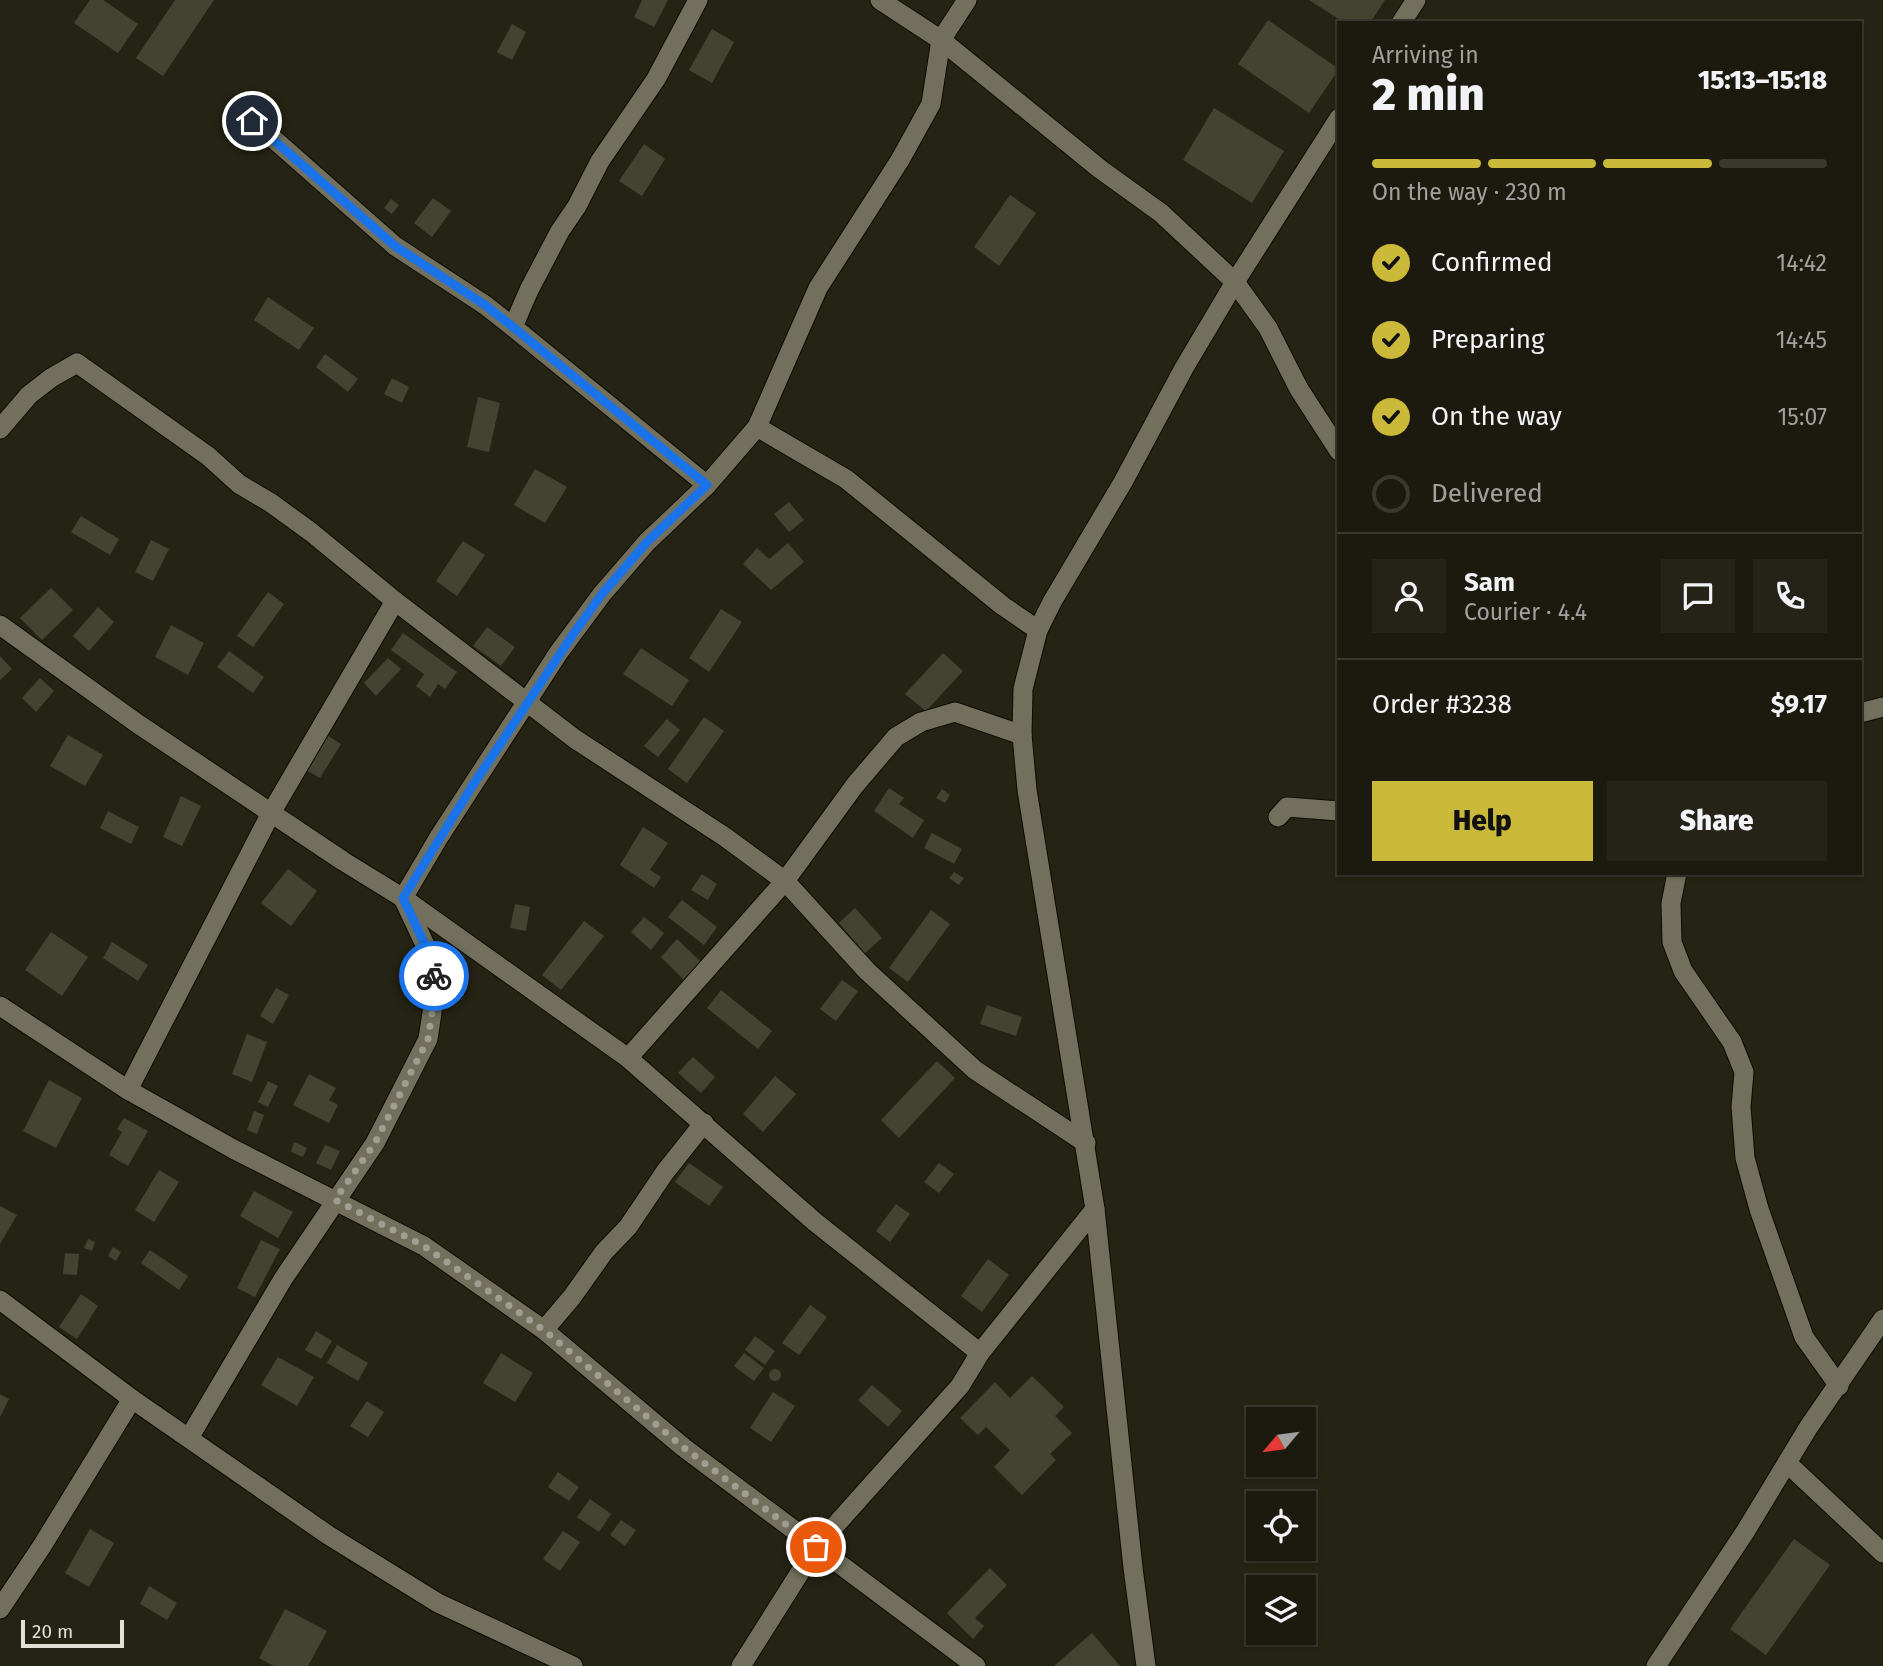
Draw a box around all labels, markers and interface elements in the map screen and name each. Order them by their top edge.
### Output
text: Arriving in [1372,41,1479,69]
text: 15:13–15:18 [1698,65,1827,96]
text: 2 min [1372,67,1485,122]
pin [222,91,282,151]
icon: home [233,102,271,140]
text: On the way · 230 m [1372,178,1567,206]
icon: check [1372,244,1410,282]
text: Confirmed [1431,247,1552,278]
text: 14:42 [1776,249,1827,277]
icon: check [1372,321,1410,359]
text: Preparing [1431,324,1544,355]
text: 14:45 [1776,326,1827,354]
icon: check [1372,398,1410,436]
text: On the way [1431,401,1562,432]
text: 15:07 [1777,403,1827,431]
text: Delivered [1431,478,1543,509]
button: person [1372,559,1446,633]
button: chat [1661,559,1735,633]
button: phone [1753,559,1827,633]
text: Sam [1464,567,1515,598]
text: Courier · 4.4 [1464,598,1587,626]
text: Order #3238 [1372,689,1512,720]
text: $9.17 [1771,689,1827,720]
button: Help [1372,781,1593,861]
button: Share [1607,781,1827,861]
courier [399,941,469,1011]
icon: bike [415,957,453,995]
north arrow [1246,1407,1316,1477]
map controls [1246,1407,1316,1645]
button: locate [1246,1491,1316,1561]
pin [786,1517,846,1577]
icon: bag [797,1528,835,1566]
button: layers [1246,1575,1316,1645]
scale bar [21,1617,124,1649]
text: 20 m [32,1620,73,1643]

